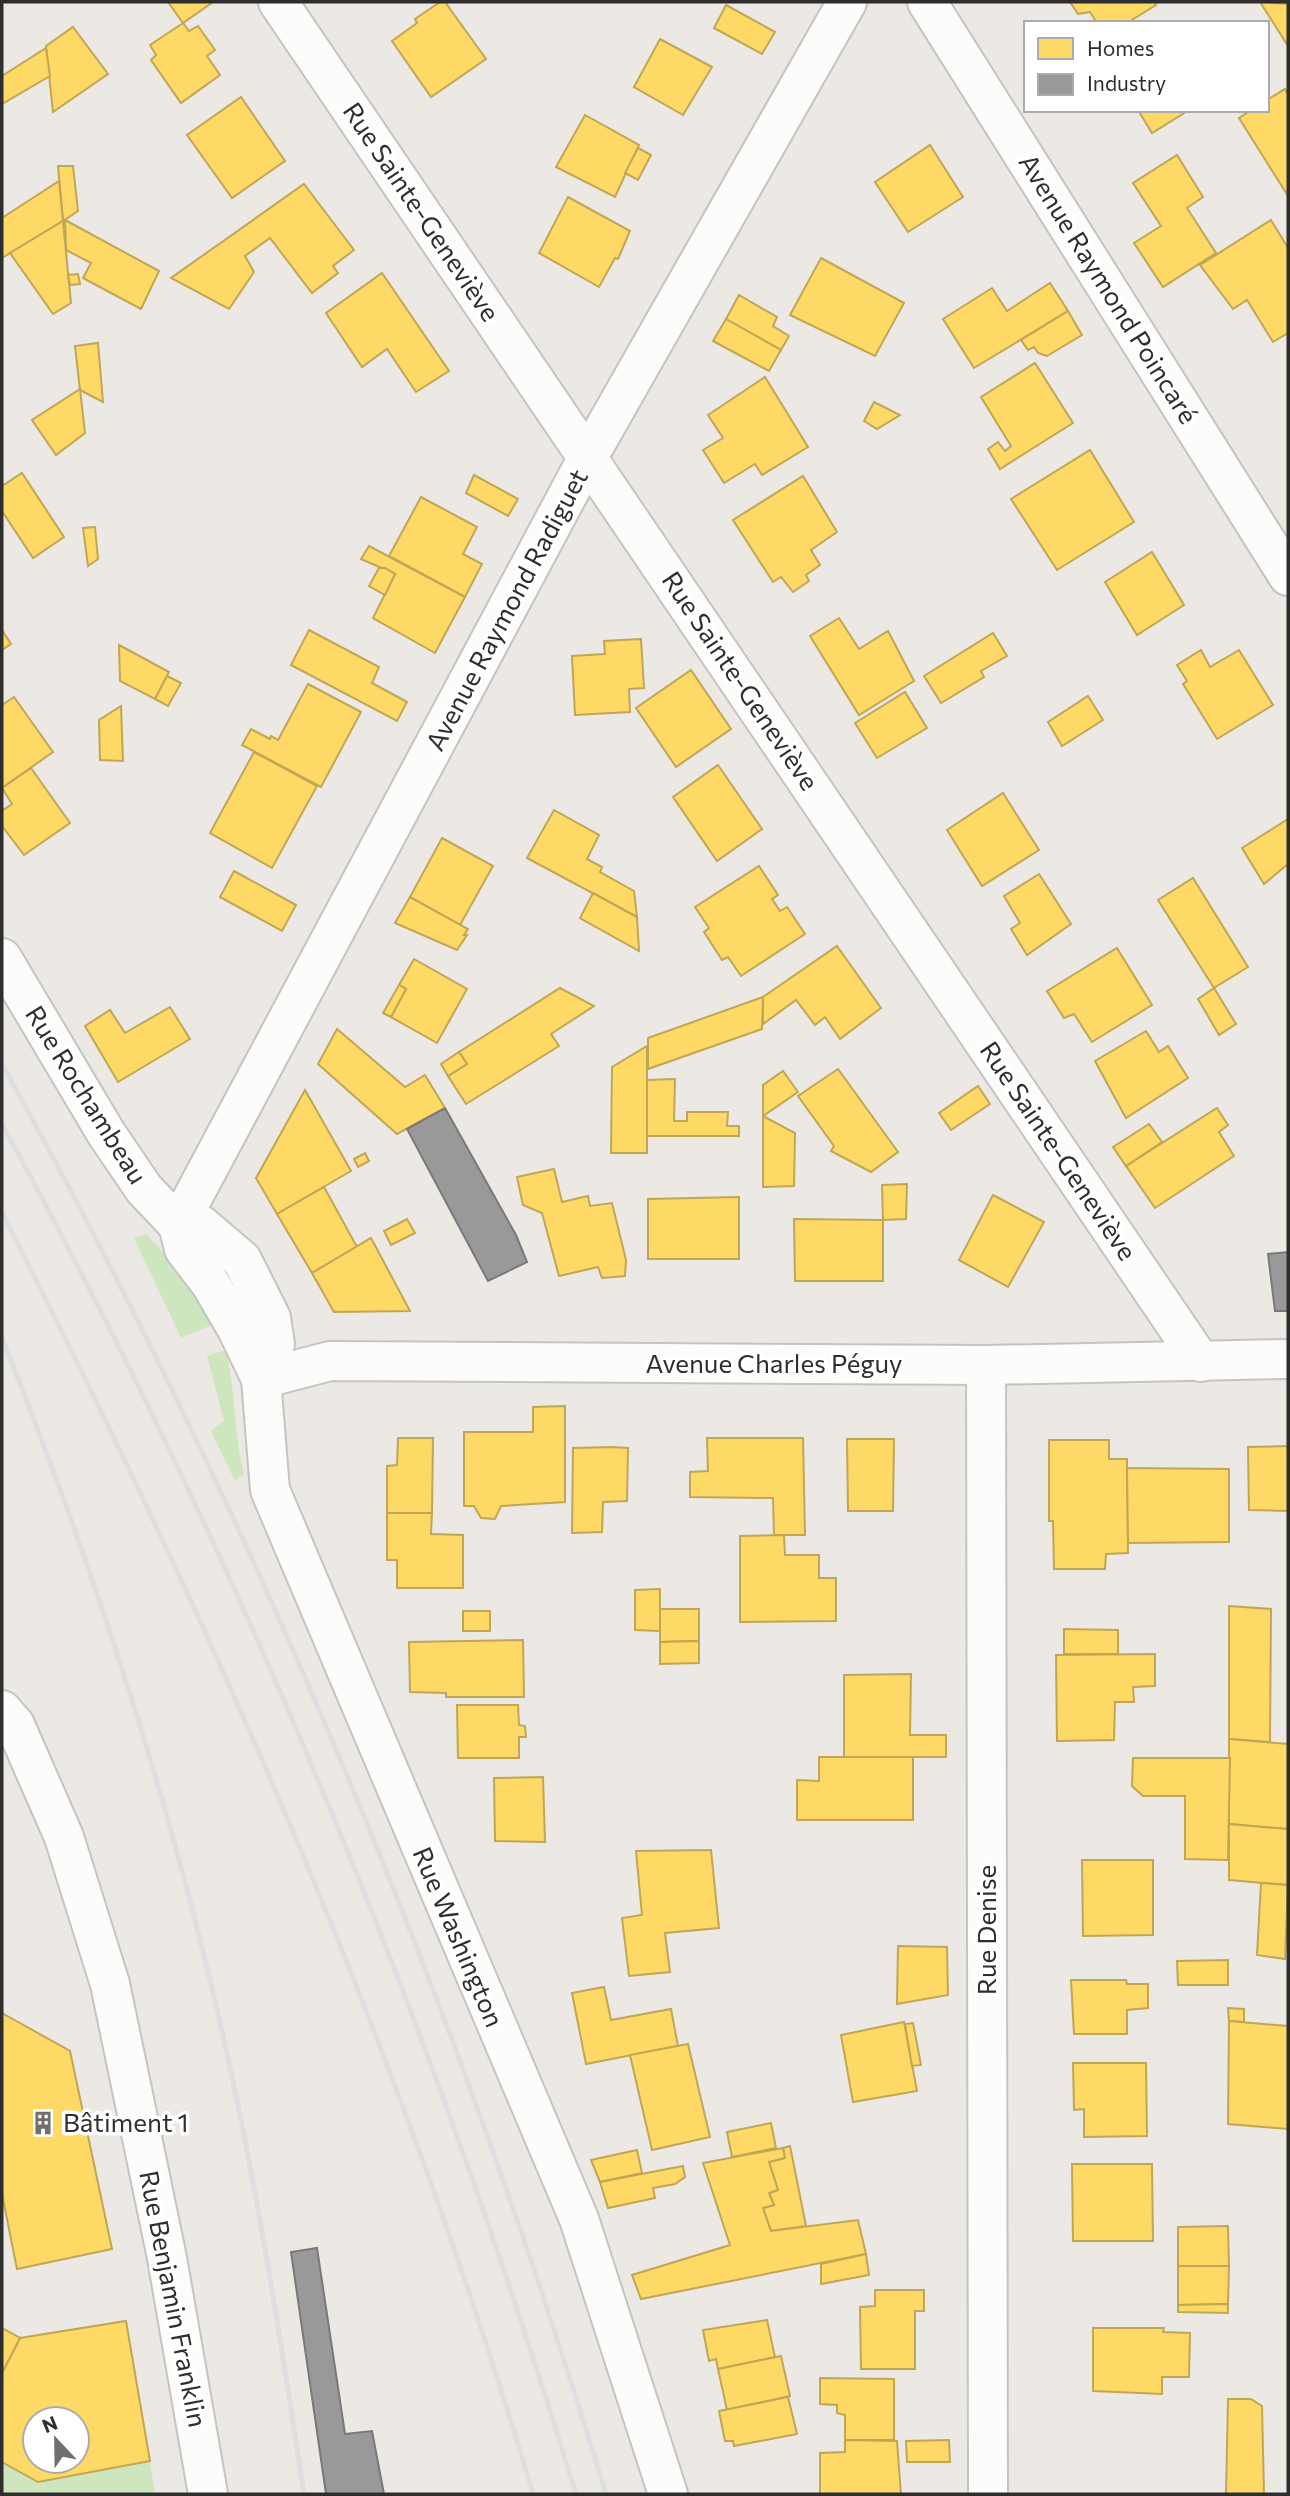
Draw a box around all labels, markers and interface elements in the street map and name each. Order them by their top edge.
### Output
legend [1024,21,1269,112]
text: Homes [1087,35,1154,60]
text: Industry [1087,70,1166,95]
street label: Rue Sainte-Geneviève [337,96,507,326]
street label: Avenue Raymond Poincaré [1013,148,1205,429]
street label: Avenue Raymond Radiguet [418,463,593,755]
street label: Rue Sainte-Geneviève [656,565,826,795]
street label: Rue Rochambeau [20,1000,154,1189]
street label: Rue Sainte-Geneviève [974,1035,1144,1265]
street label: Avenue Charles Péguy [645,1347,903,1378]
street label: Rue Washington [407,1842,511,2031]
street label: Rue Denise [970,1865,1001,1995]
place label: Bâtiment 1 [63,2106,189,2137]
building icon: Bâtiment 1 [29,2109,57,2137]
street label: Rue Benjamin Franklin [134,2168,215,2430]
north arrow [21,2405,91,2475]
text: N [39,2410,60,2437]

